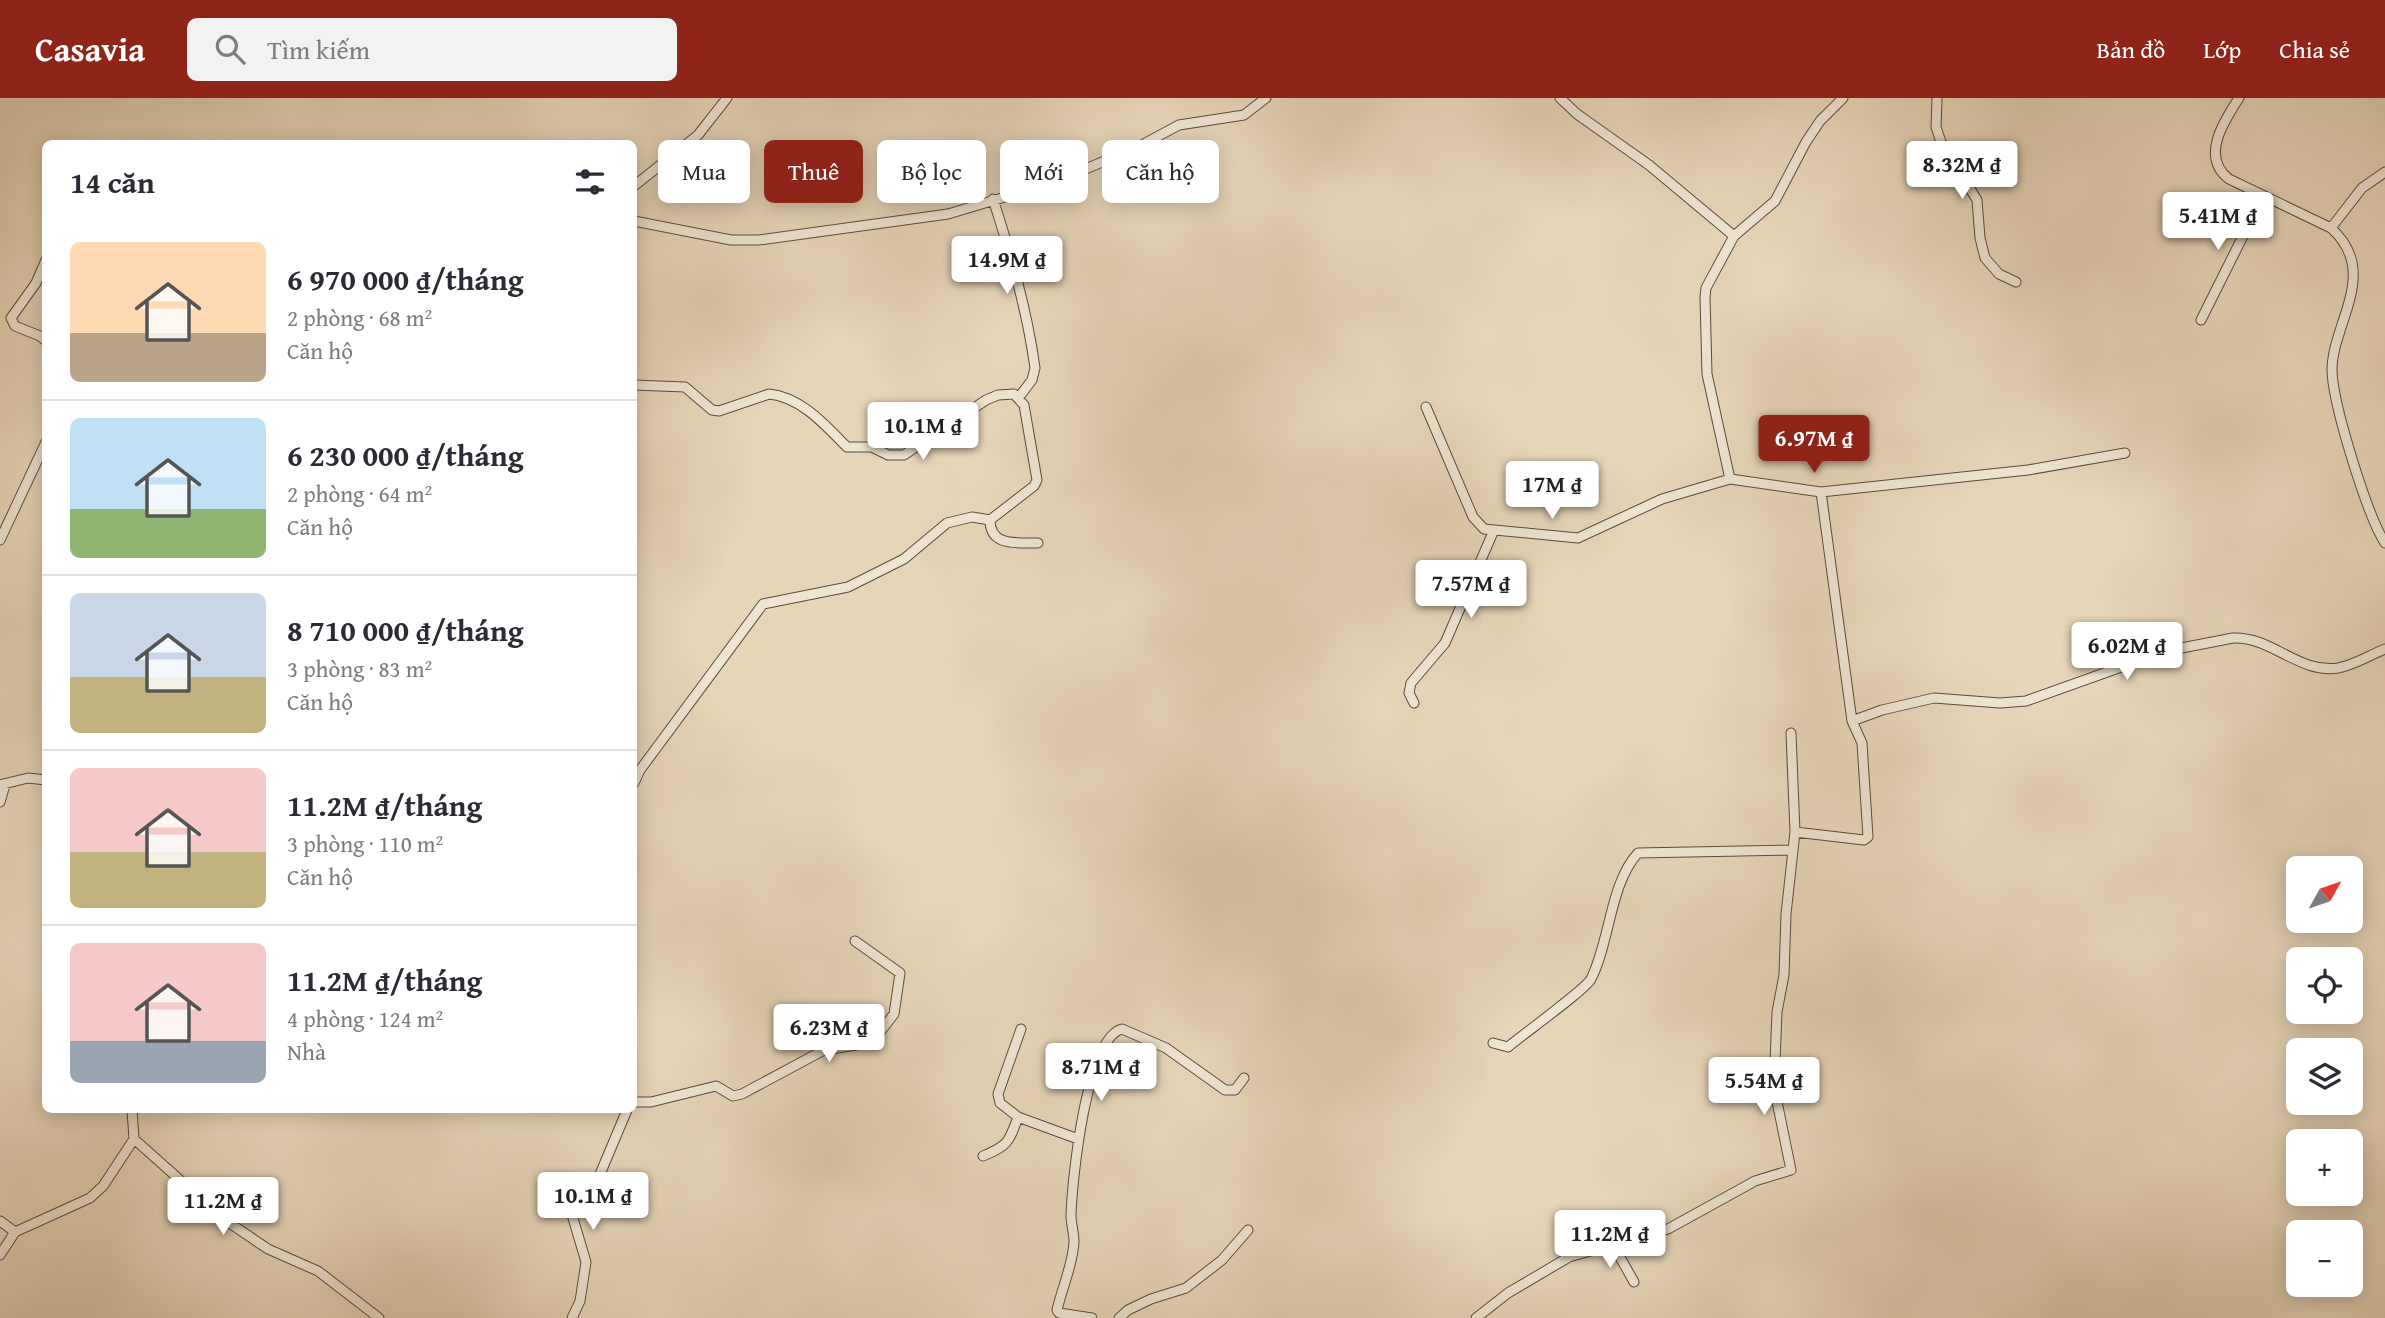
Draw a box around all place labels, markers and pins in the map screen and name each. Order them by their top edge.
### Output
pin: 8.32M ₫ [1897,141,2027,201]
pin: 5.41M ₫ [2153,192,2283,252]
pin: 14.9M ₫ [942,236,1072,296]
pin: 10.1M ₫ [858,402,988,462]
pin: 6.97M ₫ [1749,416,1879,475]
pin: 17M ₫ [1503,462,1601,521]
pin: 7.57M ₫ [1406,560,1536,620]
pin: 6.02M ₫ [2062,622,2192,682]
pin: 6.23M ₫ [764,1004,894,1064]
pin: 8.71M ₫ [1036,1044,1166,1103]
pin: 5.54M ₫ [1699,1058,1829,1117]
pin: 10.1M ₫ [528,1172,658,1232]
pin: 11.2M ₫ [158,1178,288,1237]
pin: 11.2M ₫ [1545,1210,1675,1270]

